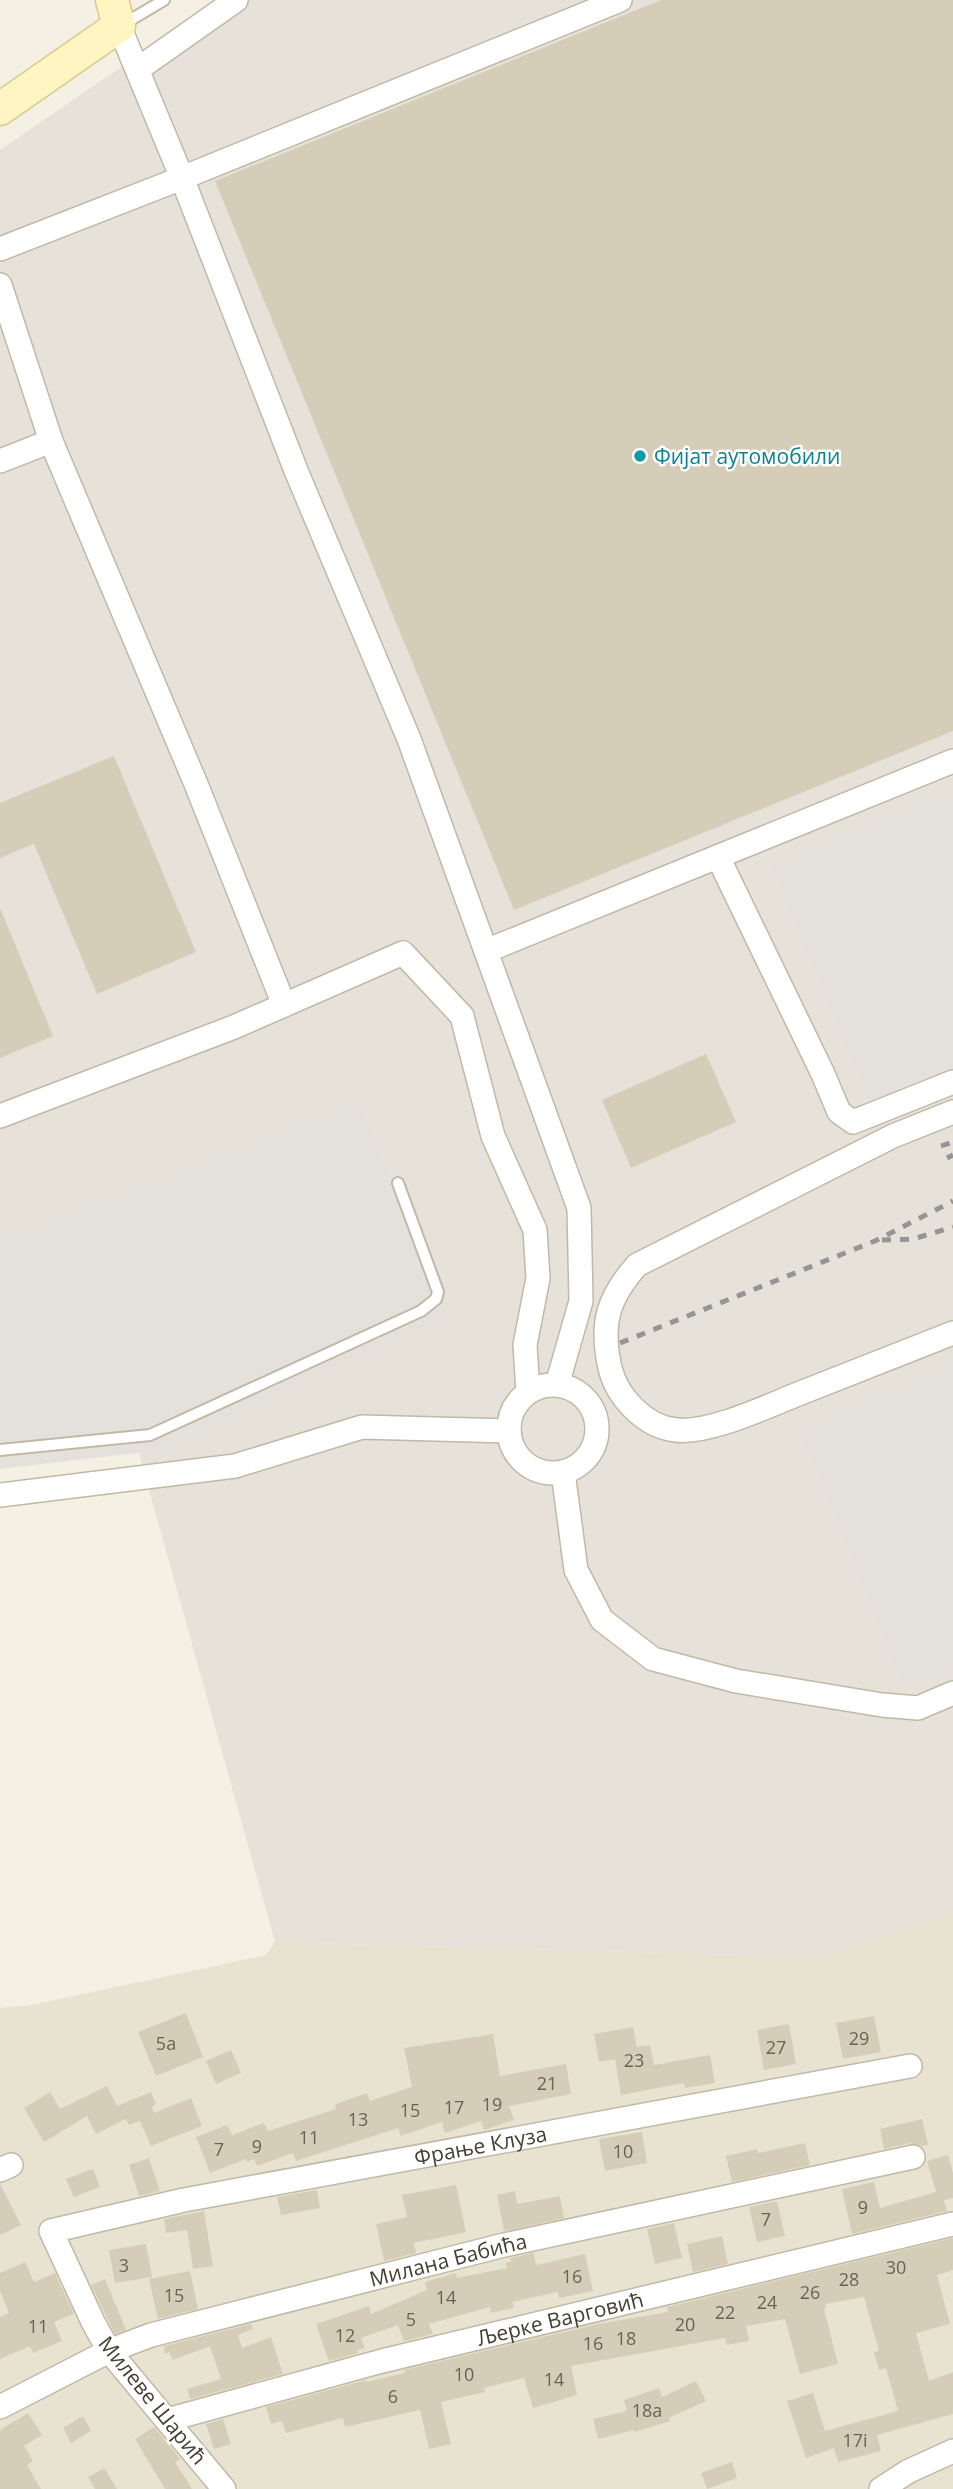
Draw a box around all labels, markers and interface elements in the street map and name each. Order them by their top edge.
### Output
place label: Фијат аутомобили [654,442,840,470]
marker: Фијат аутомобили [632,448,648,464]
house number: 29 [849,2026,869,2050]
house number: 5a [156,2031,176,2055]
house number: 27 [766,2035,786,2059]
house number: 23 [624,2048,644,2072]
house number: 21 [537,2071,557,2095]
house number: 19 [482,2092,502,2116]
house number: 17 [444,2095,464,2119]
house number: 15 [400,2098,420,2122]
house number: 13 [348,2107,368,2131]
street label: Фрање Клуза [412,2119,549,2171]
house number: 11 [299,2125,319,2149]
house number: 9 [252,2134,262,2158]
house number: 7 [214,2137,224,2161]
house number: 10 [613,2139,633,2163]
house number: 9 [858,2195,868,2219]
house number: 7 [761,2207,771,2231]
street label: Милана Бабића [366,2226,529,2293]
house number: 3 [119,2253,129,2277]
house number: 30 [886,2255,906,2279]
house number: 16 [562,2264,582,2288]
house number: 28 [839,2267,859,2291]
house number: 26 [800,2280,820,2304]
house number: 15 [164,2283,184,2307]
house number: 14 [436,2285,456,2309]
street label: Љерке Варговић [474,2285,646,2352]
house number: 24 [757,2290,777,2314]
house number: 22 [715,2300,735,2324]
house number: 5 [406,2307,416,2331]
house number: 20 [675,2312,695,2336]
house number: 11 [28,2314,48,2338]
house number: 12 [335,2323,355,2347]
house number: 18 [616,2326,636,2350]
street label: Милеве Шарић [92,2330,214,2470]
house number: 16 [583,2331,603,2355]
house number: 10 [454,2362,474,2386]
house number: 14 [544,2367,564,2391]
house number: 6 [388,2384,398,2408]
house number: 18a [632,2398,662,2422]
house number: 17i [842,2428,868,2452]

